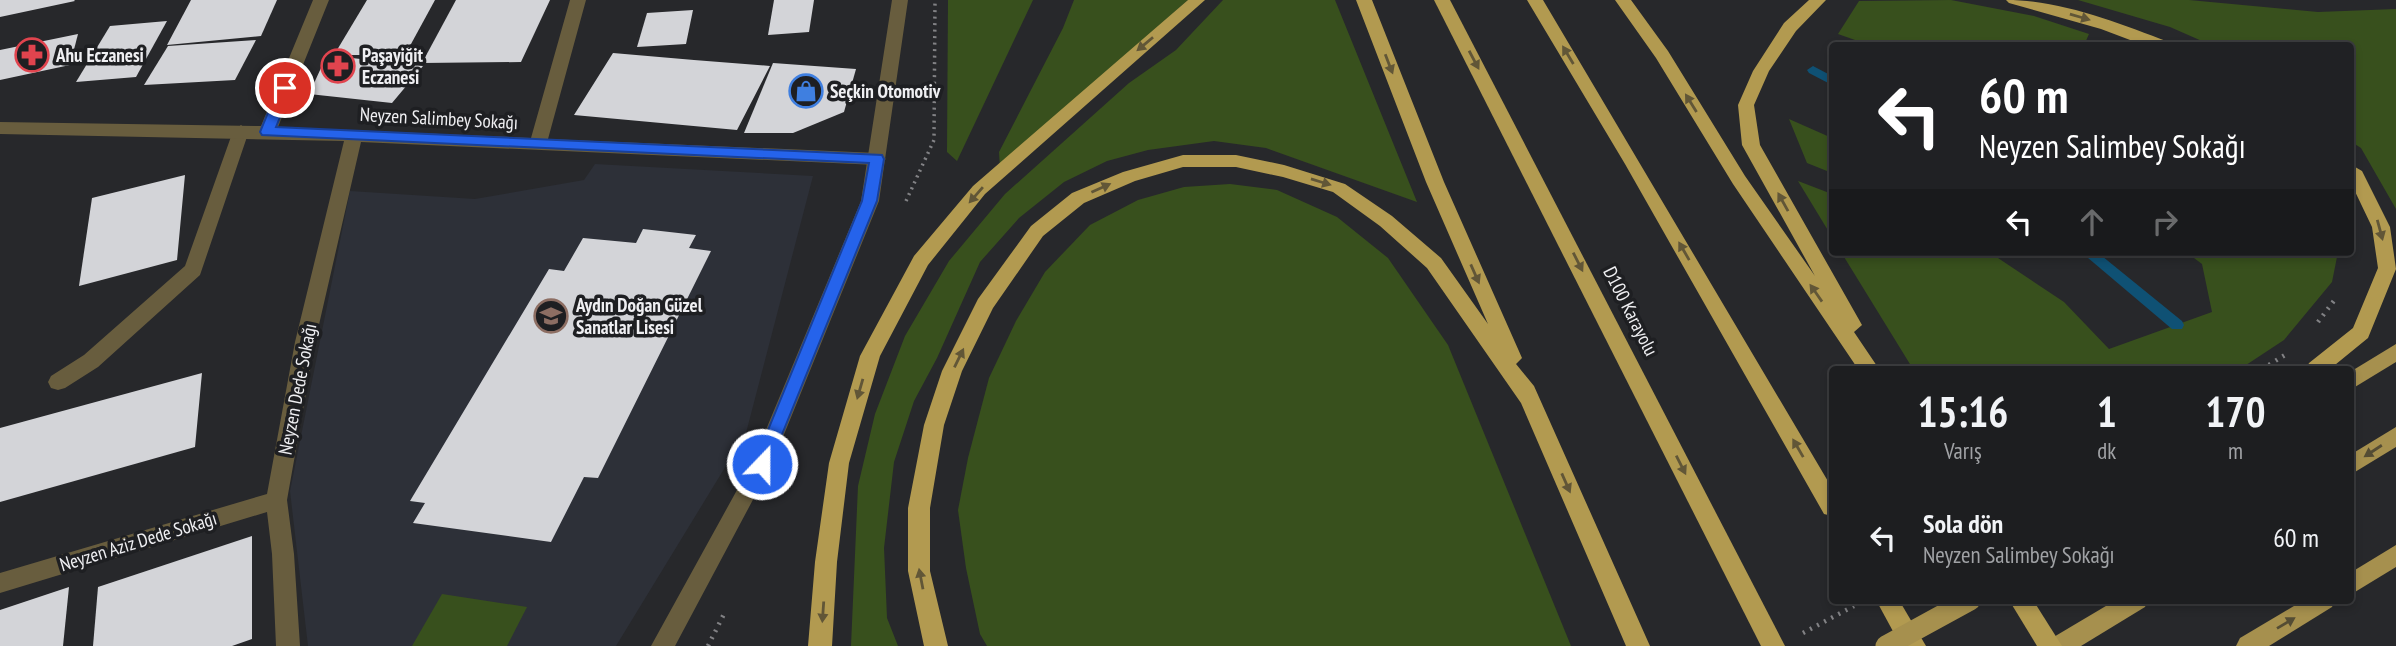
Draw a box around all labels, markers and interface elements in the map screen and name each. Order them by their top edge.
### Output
one-way arrow [2070,12,2091,22]
pharmacy icon: Ahu Eczanesi [13,36,51,74]
one-way arrow [1137,36,1154,51]
place label: Ahu Eczanesi [55,43,144,67]
place label: Paşayiğit Eczanesi [362,43,424,89]
one-way arrow [1562,46,1575,65]
pharmacy icon: Paşayiğit Eczanesi [319,47,357,85]
one-way arrow [1467,51,1479,71]
one-way arrow [1384,53,1395,74]
pin [255,58,315,118]
text: 60 m [1979,63,2068,127]
icon: arrive [266,69,304,107]
icon: left [1864,70,1955,161]
shop icon: Seçkin Otomotiv [787,72,825,110]
place label: Seçkin Otomotiv [830,79,941,103]
one-way arrow [1685,93,1698,112]
street label: Neyzen Salimbey Sokağı [359,102,519,134]
text: Neyzen Salimbey Sokağı [1979,125,2246,167]
one-way arrow [1311,178,1332,188]
one-way arrow [1091,182,1111,194]
one-way arrow [968,186,984,203]
one-way arrow [1777,192,1789,212]
icon: left [2000,203,2038,241]
icon: ahead [2073,203,2111,241]
icon: right [2146,203,2184,241]
one-way arrow [2376,220,2386,241]
one-way arrow [1678,242,1690,261]
one-way arrow [1573,252,1584,272]
street label: D100 Karayolu [1598,262,1664,360]
one-way arrow [1469,264,1481,284]
one-way arrow [1809,284,1823,302]
place label: Aydın Doğan Güzel Sanatlar Lisesi [575,293,703,339]
school or university icon: Aydın Doğan Güzel Sanatlar Lisesi [532,297,570,335]
street label: Neyzen Dede Sokağı [273,321,321,457]
one-way arrow [953,348,964,368]
one-way arrow [855,378,865,399]
text: 15:16 [1917,384,2008,439]
text: 1 [2097,384,2117,439]
text: 170 [2205,384,2266,439]
position arrow [725,427,799,501]
text: Varış [1944,436,1982,465]
text: dk [2097,436,2116,465]
text: m [2228,436,2243,465]
one-way arrow [1792,439,1804,458]
one-way arrow [2364,444,2382,458]
one-way arrow [1676,455,1687,475]
one-way arrow [1561,472,1572,493]
street label: Neyzen Aziz Dede Sokağı [57,506,219,576]
text: Sola dön [1923,507,2003,540]
icon: left [1864,519,1902,557]
text: 60 m [2273,521,2319,554]
text: Neyzen Salimbey Sokağı [1923,540,2115,569]
one-way arrow [915,568,926,590]
one-way arrow [817,601,828,623]
one-way arrow [2276,617,2295,629]

